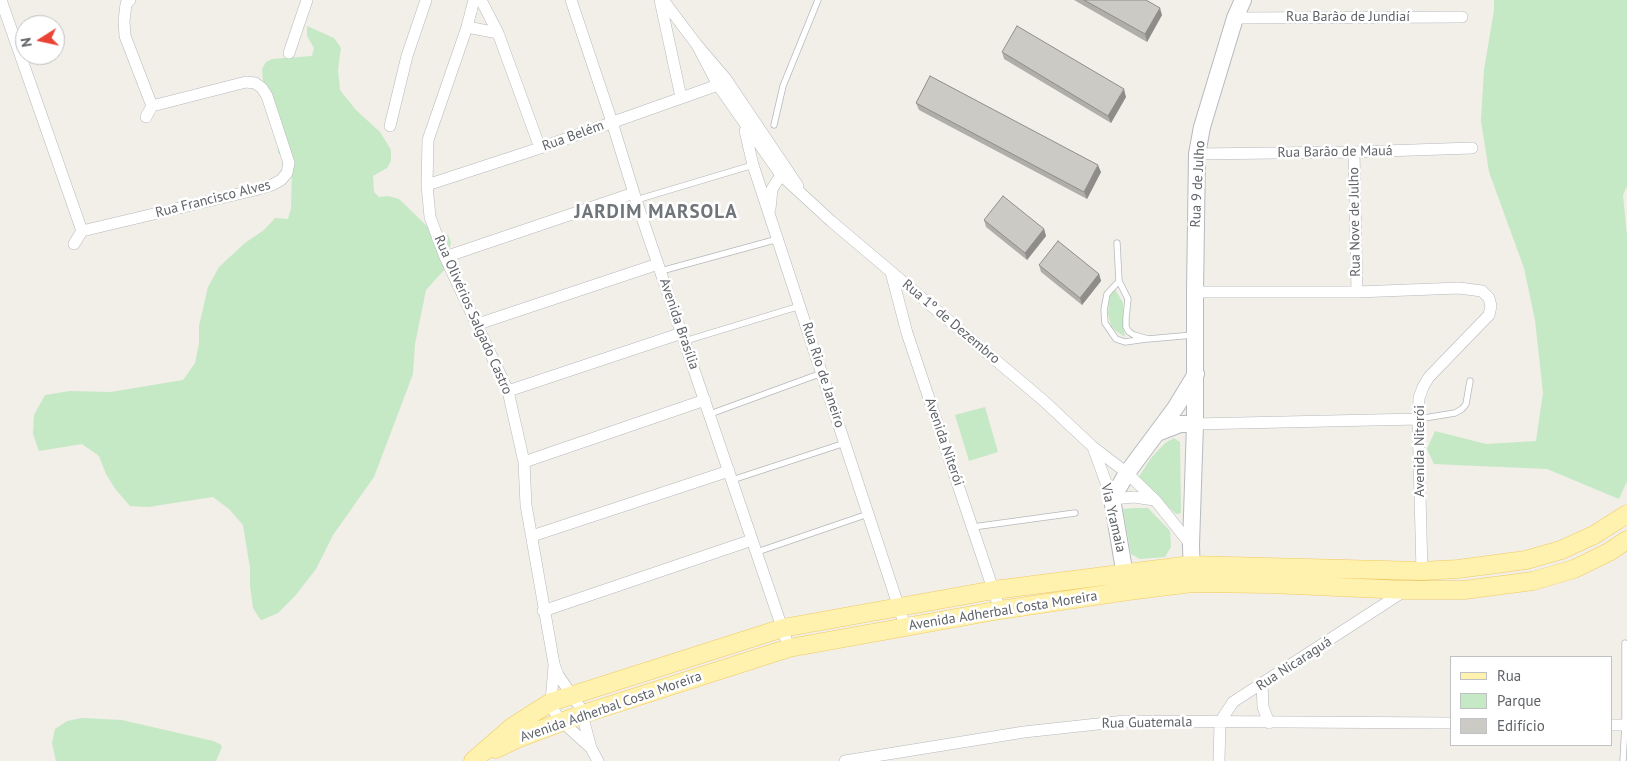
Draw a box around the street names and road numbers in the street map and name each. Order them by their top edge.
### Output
street label: Rua Barão de Jundiaí [1286,9,1410,25]
street label: Rua Belém [540,117,606,155]
street label: Rua 9 de Julho [1187,140,1209,228]
street label: Rua Barão de Mauá [1277,143,1393,161]
street label: Rua Nove de Julho [1346,167,1364,277]
street label: Rua Francisco Alves [154,177,272,221]
street label: Rua Olivérios Salgado Castro [430,233,516,397]
street label: Avenida Brasília [656,276,702,372]
street label: Rua 1º de Dezembro [899,276,1003,368]
street label: Rua Rio de Janeiro [798,320,848,430]
street label: Avenida Niterói [921,396,967,488]
street label: Avenida Niterói [1412,405,1428,497]
street label: Via Yramaia [1097,482,1129,554]
street label: Avenida Adherbal Costa Moreira [907,588,1099,634]
street label: Rua Nicaraguá [1253,633,1335,695]
street label: Avenida Adherbal Costa Moreira [518,668,704,746]
street label: Rua Guatemala [1102,714,1192,732]

